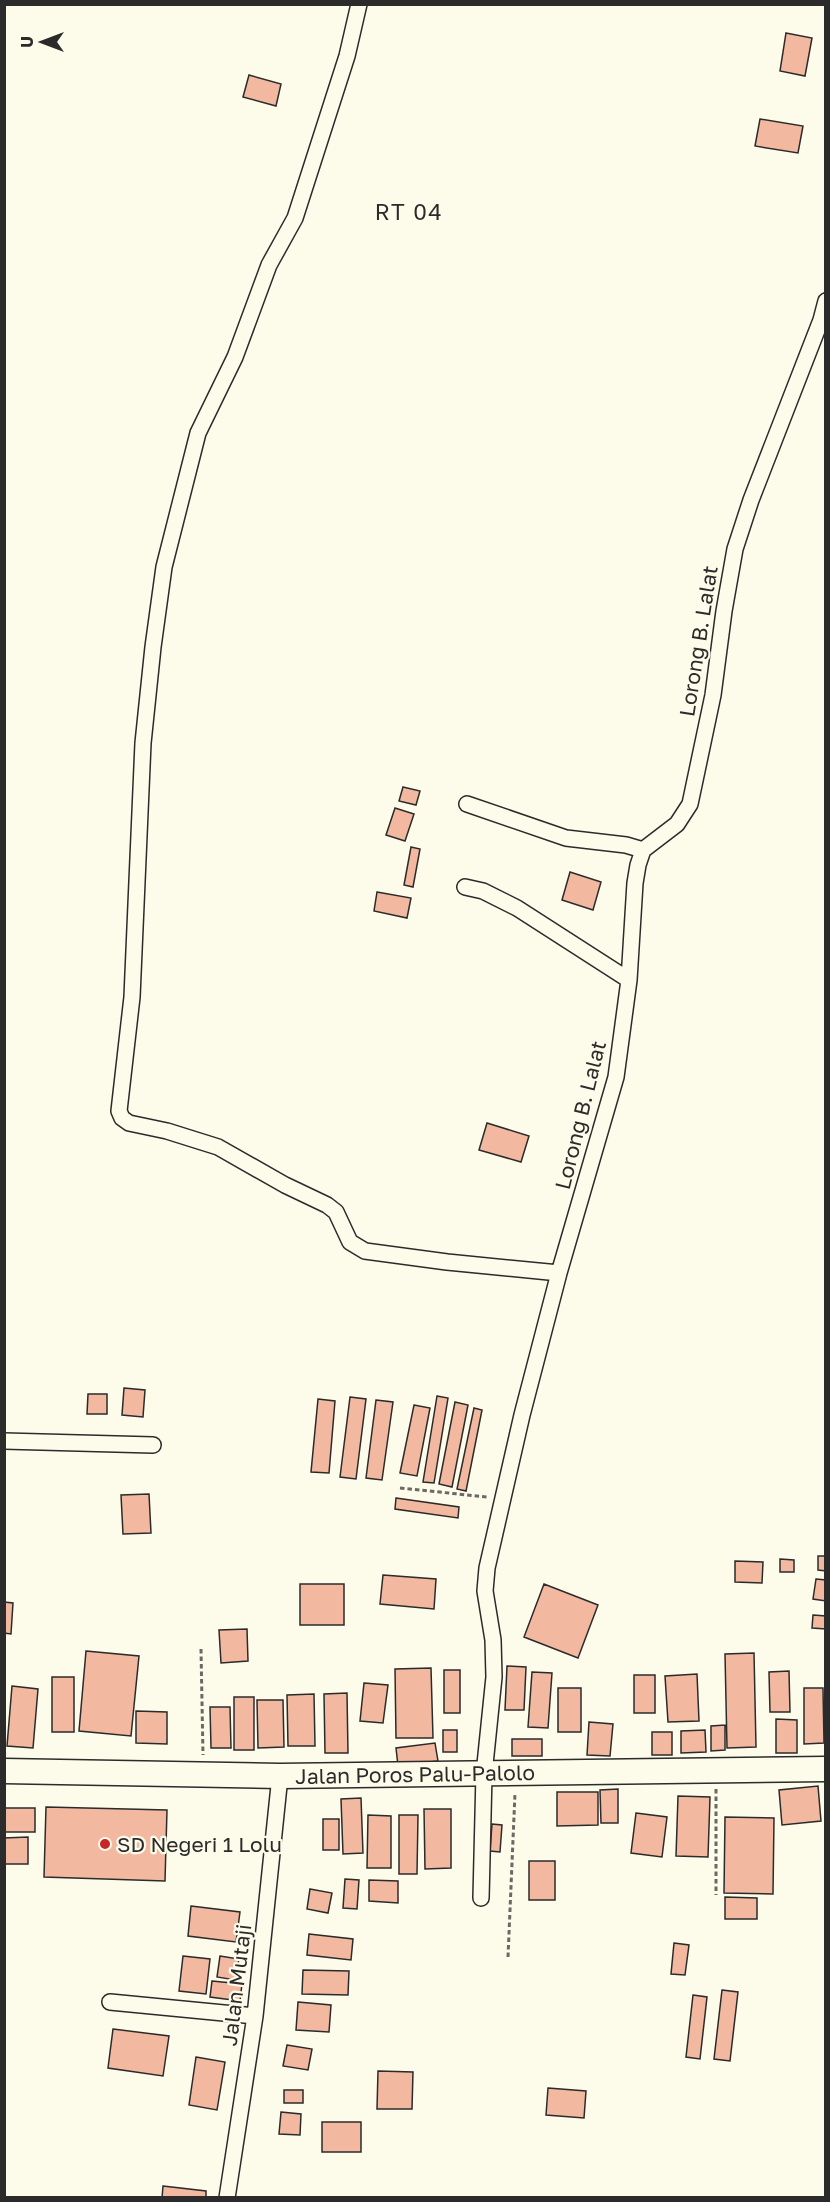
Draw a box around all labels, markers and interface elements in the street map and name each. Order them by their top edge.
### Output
north arrow [12,12,72,72]
text: U [17,36,37,48]
district label: RT 04 [375,198,443,225]
street label: Lorong B. Lalat [673,564,723,718]
street label: Lorong B. Lalat [549,1038,611,1192]
street label: Jalan Poros Palu-Palolo [295,1759,535,1789]
place label: SD Negeri 1 Lolu [117,1831,282,1857]
marker: SD Negeri 1 Lolu [98,1837,112,1851]
street label: Jalan Mutaji [216,1923,256,2047]

